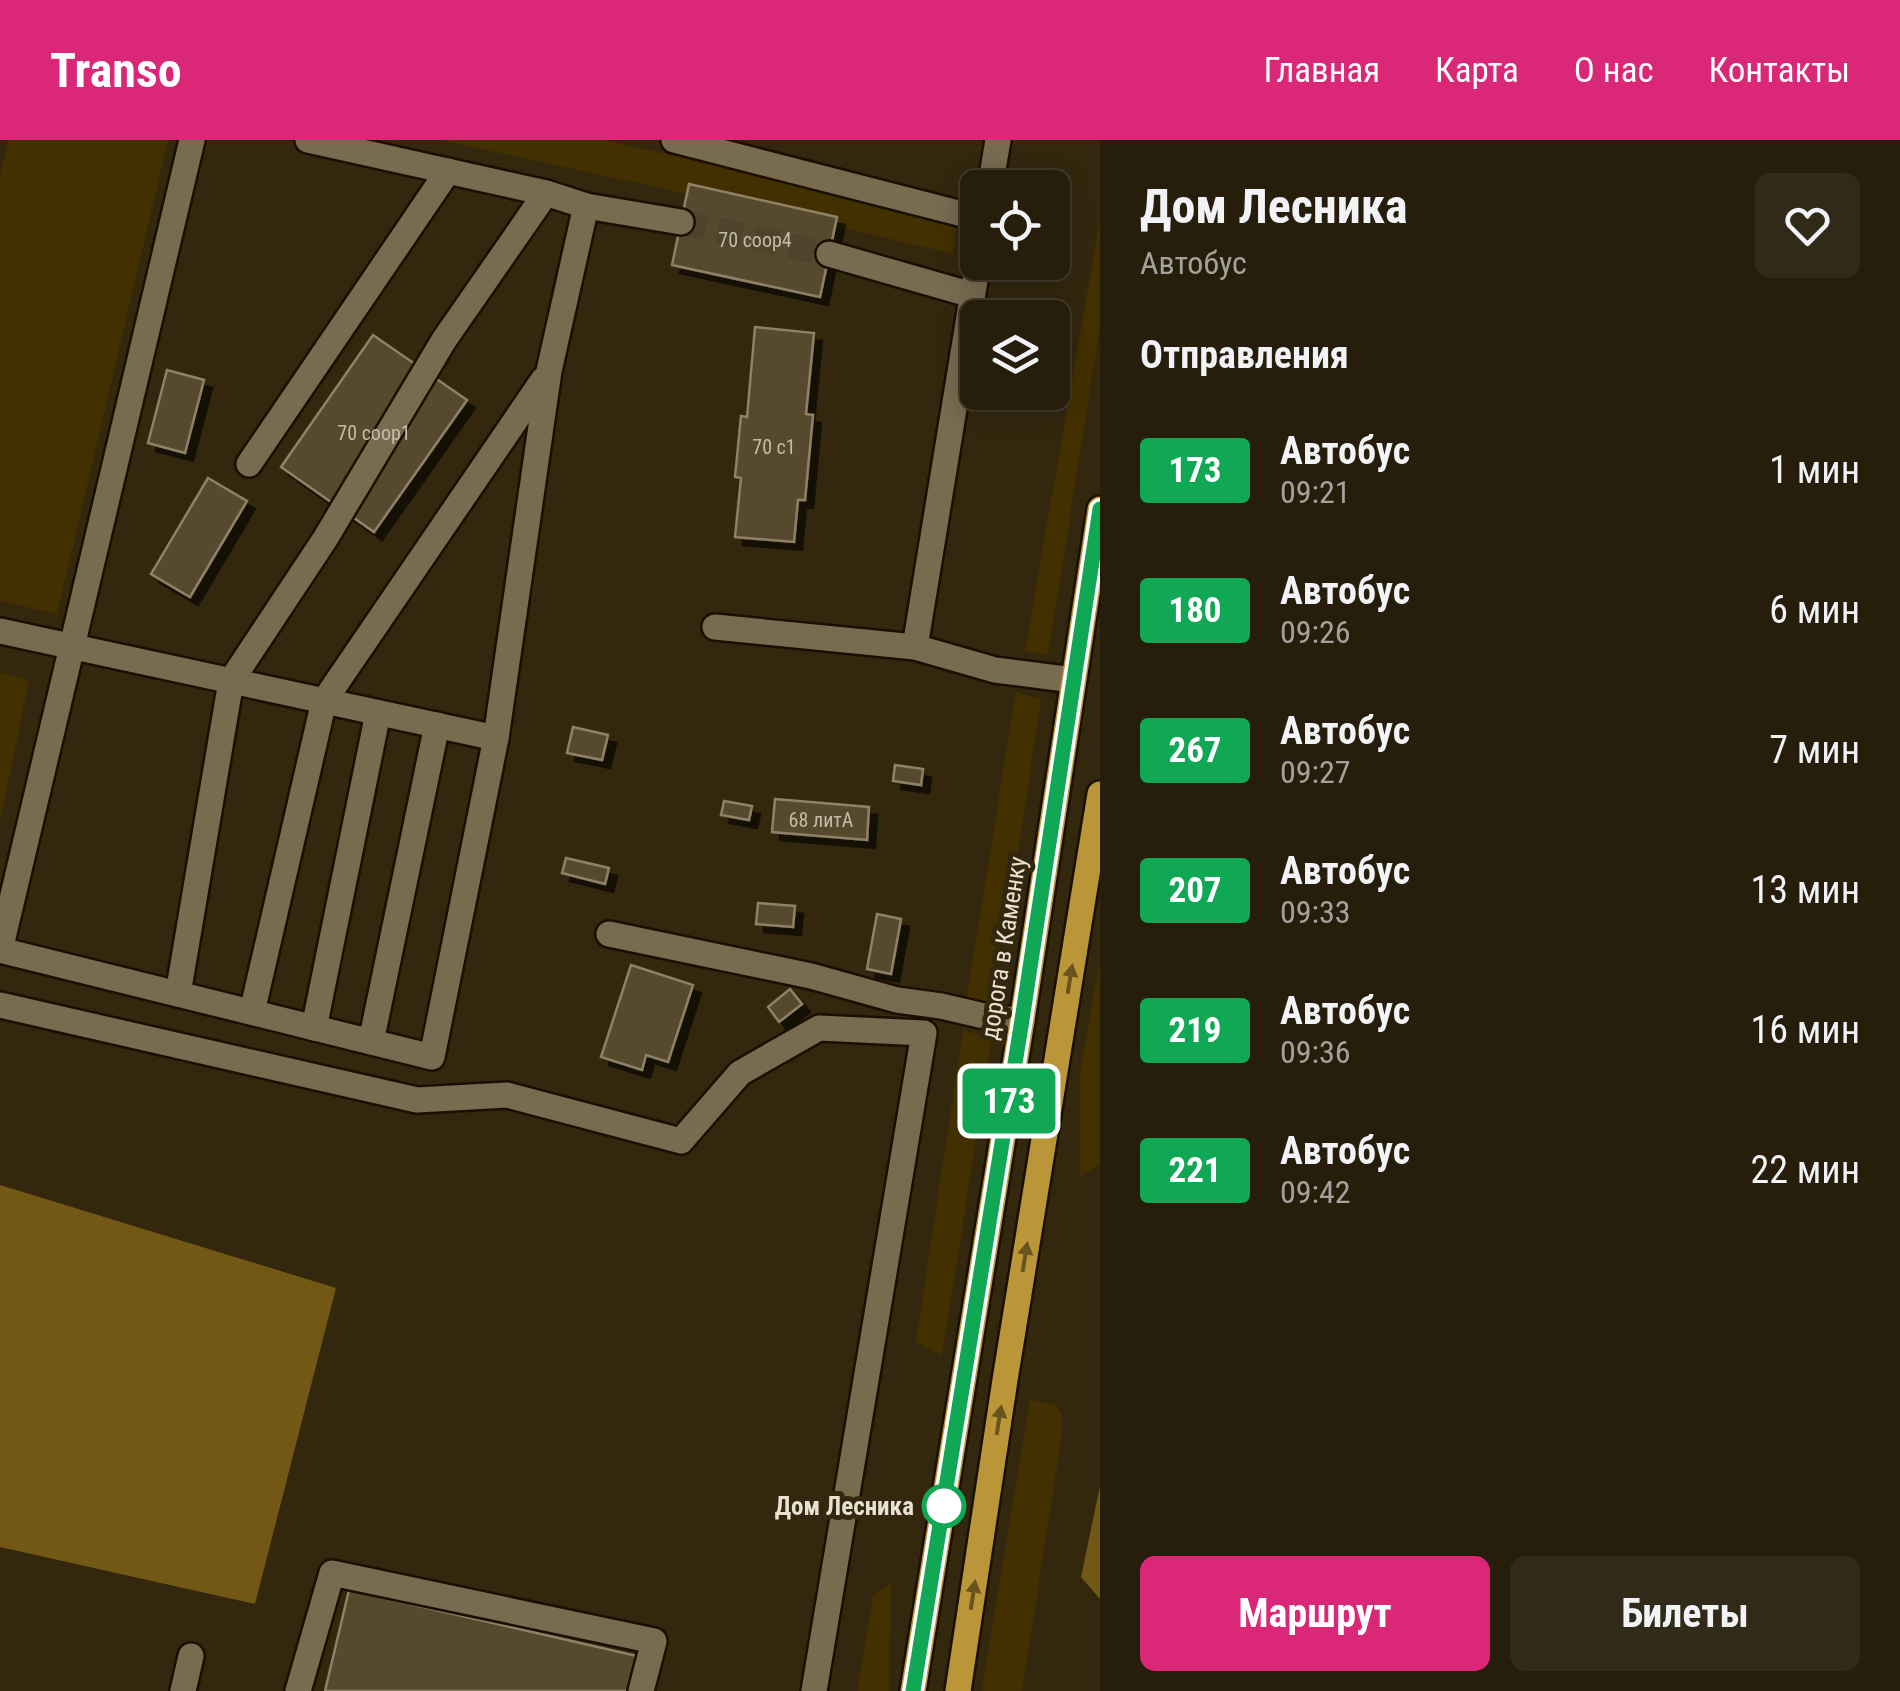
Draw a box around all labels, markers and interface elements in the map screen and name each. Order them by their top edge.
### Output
text: Transo [50,42,182,99]
text: Главная [1263,50,1380,91]
text: Карта [1435,50,1519,91]
text: О нас [1574,50,1654,91]
text: Контакты [1709,50,1850,91]
map controls [960,170,1070,410]
button: locate [960,170,1070,280]
button: heart [1755,173,1860,278]
text: Дом Лесника [1140,178,1408,235]
house number: 70 соор4 [718,228,792,252]
text: Автобус [1140,244,1247,282]
button: layers [960,300,1070,410]
text: Отправления [1140,333,1349,377]
house number: 70 соор1 [337,421,411,445]
text: Автобус [1280,429,1410,473]
house number: 70 с1 [752,435,796,459]
text: 1 мин [1769,448,1860,492]
text: 173 [1168,450,1222,491]
text: 09:21 [1280,473,1351,511]
text: Автобус [1280,569,1410,613]
text: 6 мин [1769,588,1860,632]
text: 180 [1168,590,1222,631]
text: 09:26 [1280,613,1351,651]
text: Автобус [1280,709,1410,753]
text: 7 мин [1769,728,1860,772]
text: 267 [1168,730,1222,771]
text: 09:27 [1280,753,1351,791]
house number: 68 литА [789,808,854,832]
text: Автобус [1280,849,1410,893]
street label: дорога в Каменку [975,854,1032,1042]
text: 13 мин [1751,868,1860,912]
text: 207 [1168,870,1222,911]
text: 09:33 [1280,893,1351,931]
one-way arrow [1062,963,1078,994]
text: Автобус [1280,989,1410,1033]
text: 16 мин [1751,1008,1860,1052]
text: 219 [1168,1010,1222,1051]
text: 09:36 [1280,1033,1351,1071]
line badge: 173 [952,1068,1066,1134]
text: 173 [982,1081,1036,1122]
text: Автобус [1280,1129,1410,1173]
text: 22 мин [1751,1148,1860,1192]
text: 221 [1168,1150,1222,1191]
text: 09:42 [1280,1173,1351,1211]
one-way arrow [1018,1241,1033,1273]
one-way arrow [992,1404,1008,1435]
marker: Дом Лесника [923,1485,965,1527]
place label: Дом Лесника [775,1492,914,1521]
button: Маршрут [1140,1556,1490,1671]
button: Билеты [1510,1556,1860,1671]
one-way arrow [965,1578,981,1610]

